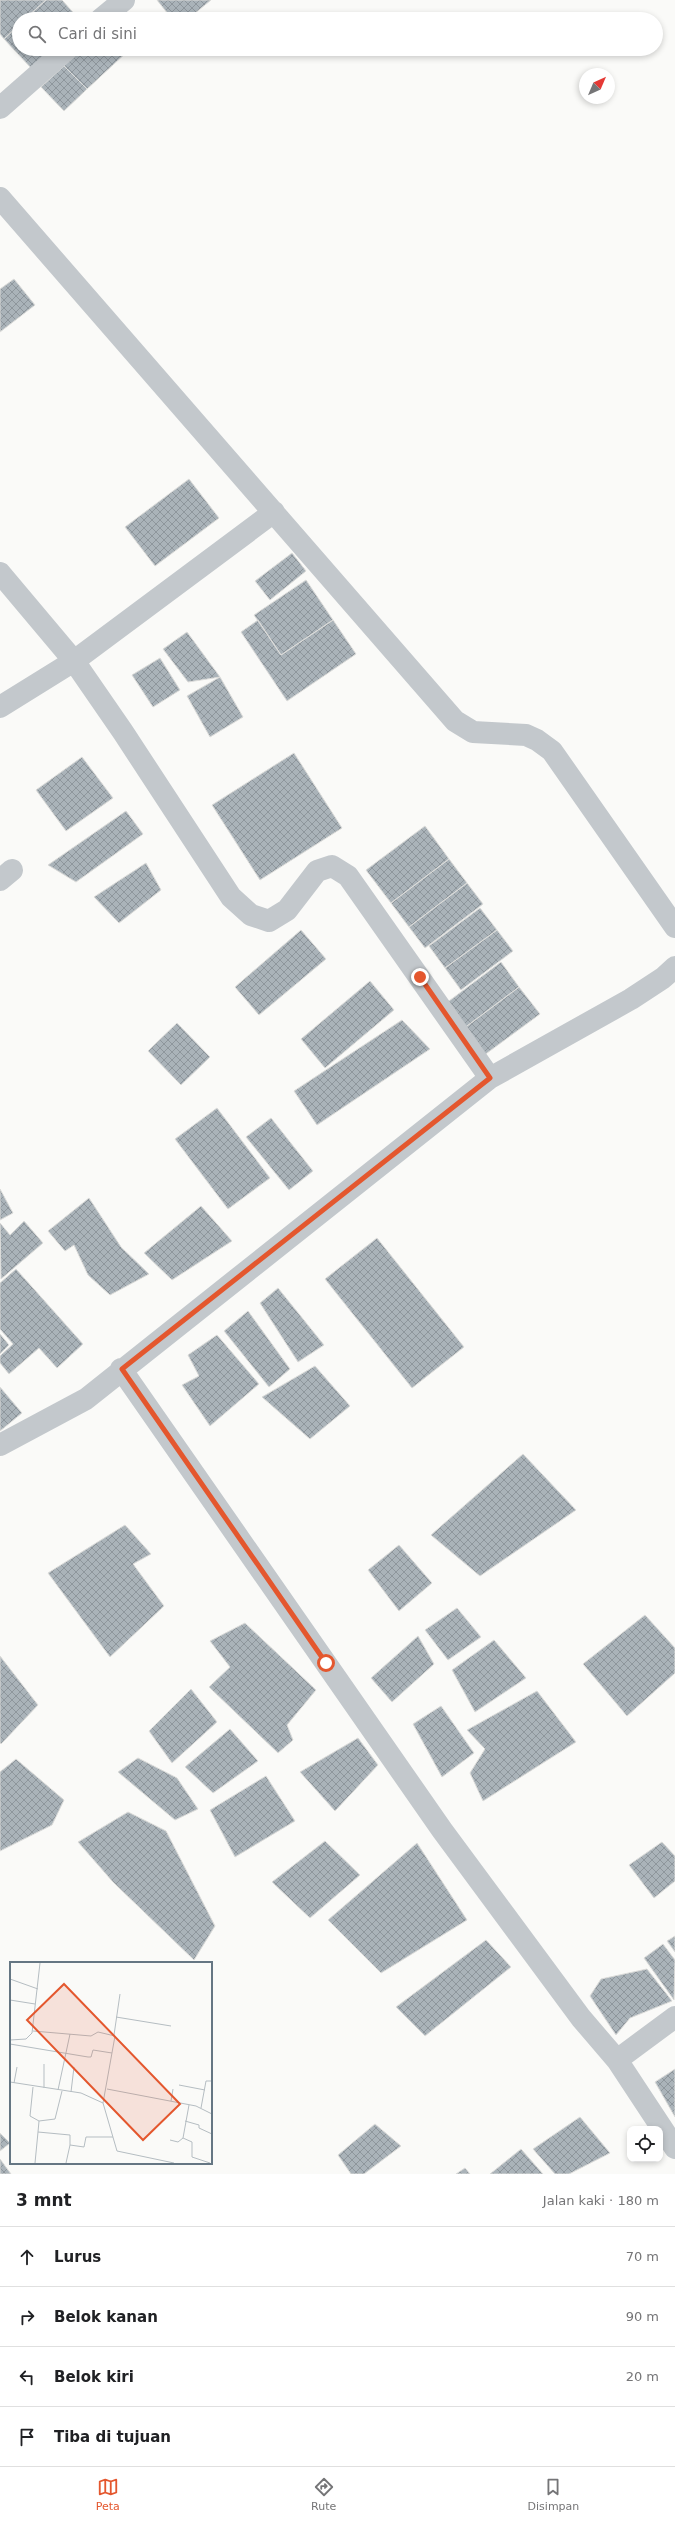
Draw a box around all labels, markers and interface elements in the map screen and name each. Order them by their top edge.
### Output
search box [12,12,663,56]
icon: search [26,23,48,45]
text: Cari di sini [58,25,137,43]
north arrow [579,68,615,104]
route end [411,968,429,986]
route start [317,1654,335,1672]
inset map [10,1962,212,2164]
map controls [627,2126,663,2162]
button: locate [627,2126,663,2162]
text: 3 mnt [16,2190,72,2210]
text: Jalan kaki · 180 m [543,2193,659,2208]
icon: ahead [16,2246,38,2268]
text: Lurus [54,2248,101,2266]
text: 70 m [626,2249,659,2264]
icon: right [16,2306,38,2328]
text: Belok kanan [54,2308,158,2326]
text: 90 m [626,2309,659,2324]
icon: left [16,2366,38,2388]
text: Belok kiri [54,2368,134,2386]
text: 20 m [626,2369,659,2384]
icon: arrive [16,2426,38,2448]
text: Tiba di tujuan [54,2428,171,2446]
tab: Peta [96,2476,120,2513]
tab: Rute [311,2476,336,2513]
tab: Disimpan [528,2476,579,2513]

